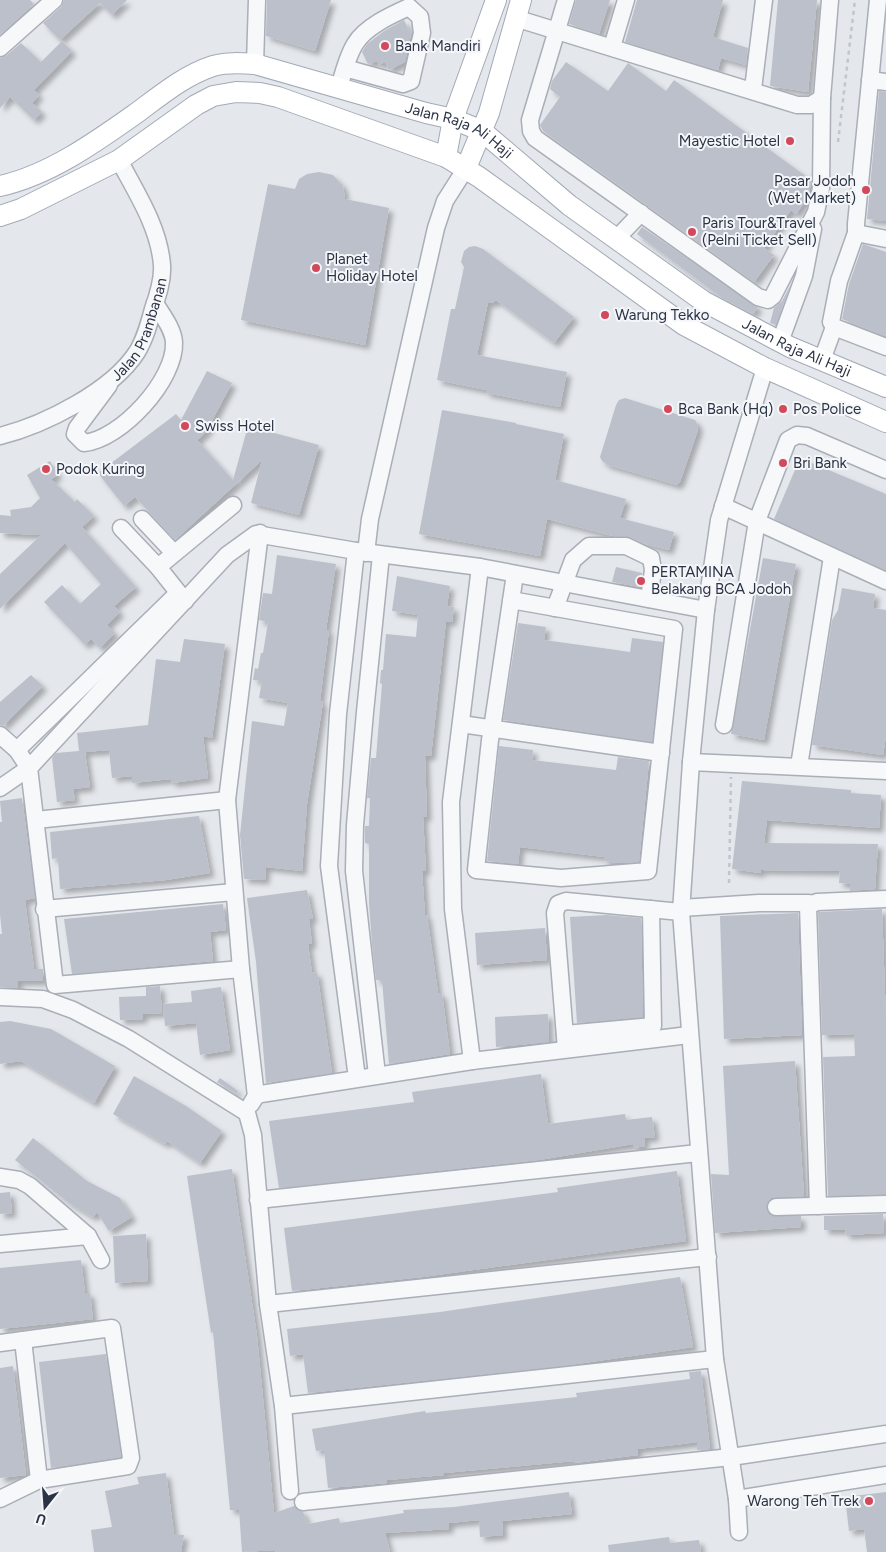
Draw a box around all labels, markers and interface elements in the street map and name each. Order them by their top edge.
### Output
place label: Bank Mandiri [395,37,481,55]
marker: Bank Mandiri [379,40,391,52]
street label: Jalan Raja Ali Haji [403,99,517,162]
place label: Mayestic Hotel [679,132,780,150]
marker: Mayestic Hotel [784,135,796,147]
place label: Pasar Jodoh (Wet Market) [768,172,856,207]
marker: Pasar Jodoh (Wet Market) [860,184,872,196]
place label: Paris Tour&Travel (Pelni Ticket Sell) [702,214,817,249]
marker: Paris Tour&Travel (Pelni Ticket Sell) [686,226,698,238]
place label: Planet Holiday Hotel [326,250,418,285]
marker: Planet Holiday Hotel [310,262,322,274]
street label: Jalan Prambanan [108,276,170,385]
place label: Warung Tekko [615,306,710,324]
marker: Warung Tekko [599,309,611,321]
street label: Jalan Raja Ali Haji [739,314,854,380]
place label: Bca Bank (Hq) [678,400,773,418]
place label: Pos Police [793,400,861,418]
marker: Bca Bank (Hq) [662,403,674,415]
marker: Pos Police [777,403,789,415]
place label: Swiss Hotel [195,417,274,435]
marker: Swiss Hotel [179,420,191,432]
place label: Bri Bank [793,454,848,472]
marker: Bri Bank [777,457,789,469]
place label: Podok Kuring [56,460,145,478]
marker: Podok Kuring [40,463,52,475]
place label: PERTAMINA Belakang BCA Jodoh [651,563,791,598]
marker: PERTAMINA Belakang BCA Jodoh [635,575,647,587]
north arrow [20,1482,70,1532]
place label: Warong Teh Trek [747,1492,860,1510]
marker: Warong Teh Trek [863,1495,875,1507]
text: U [34,1509,49,1529]

